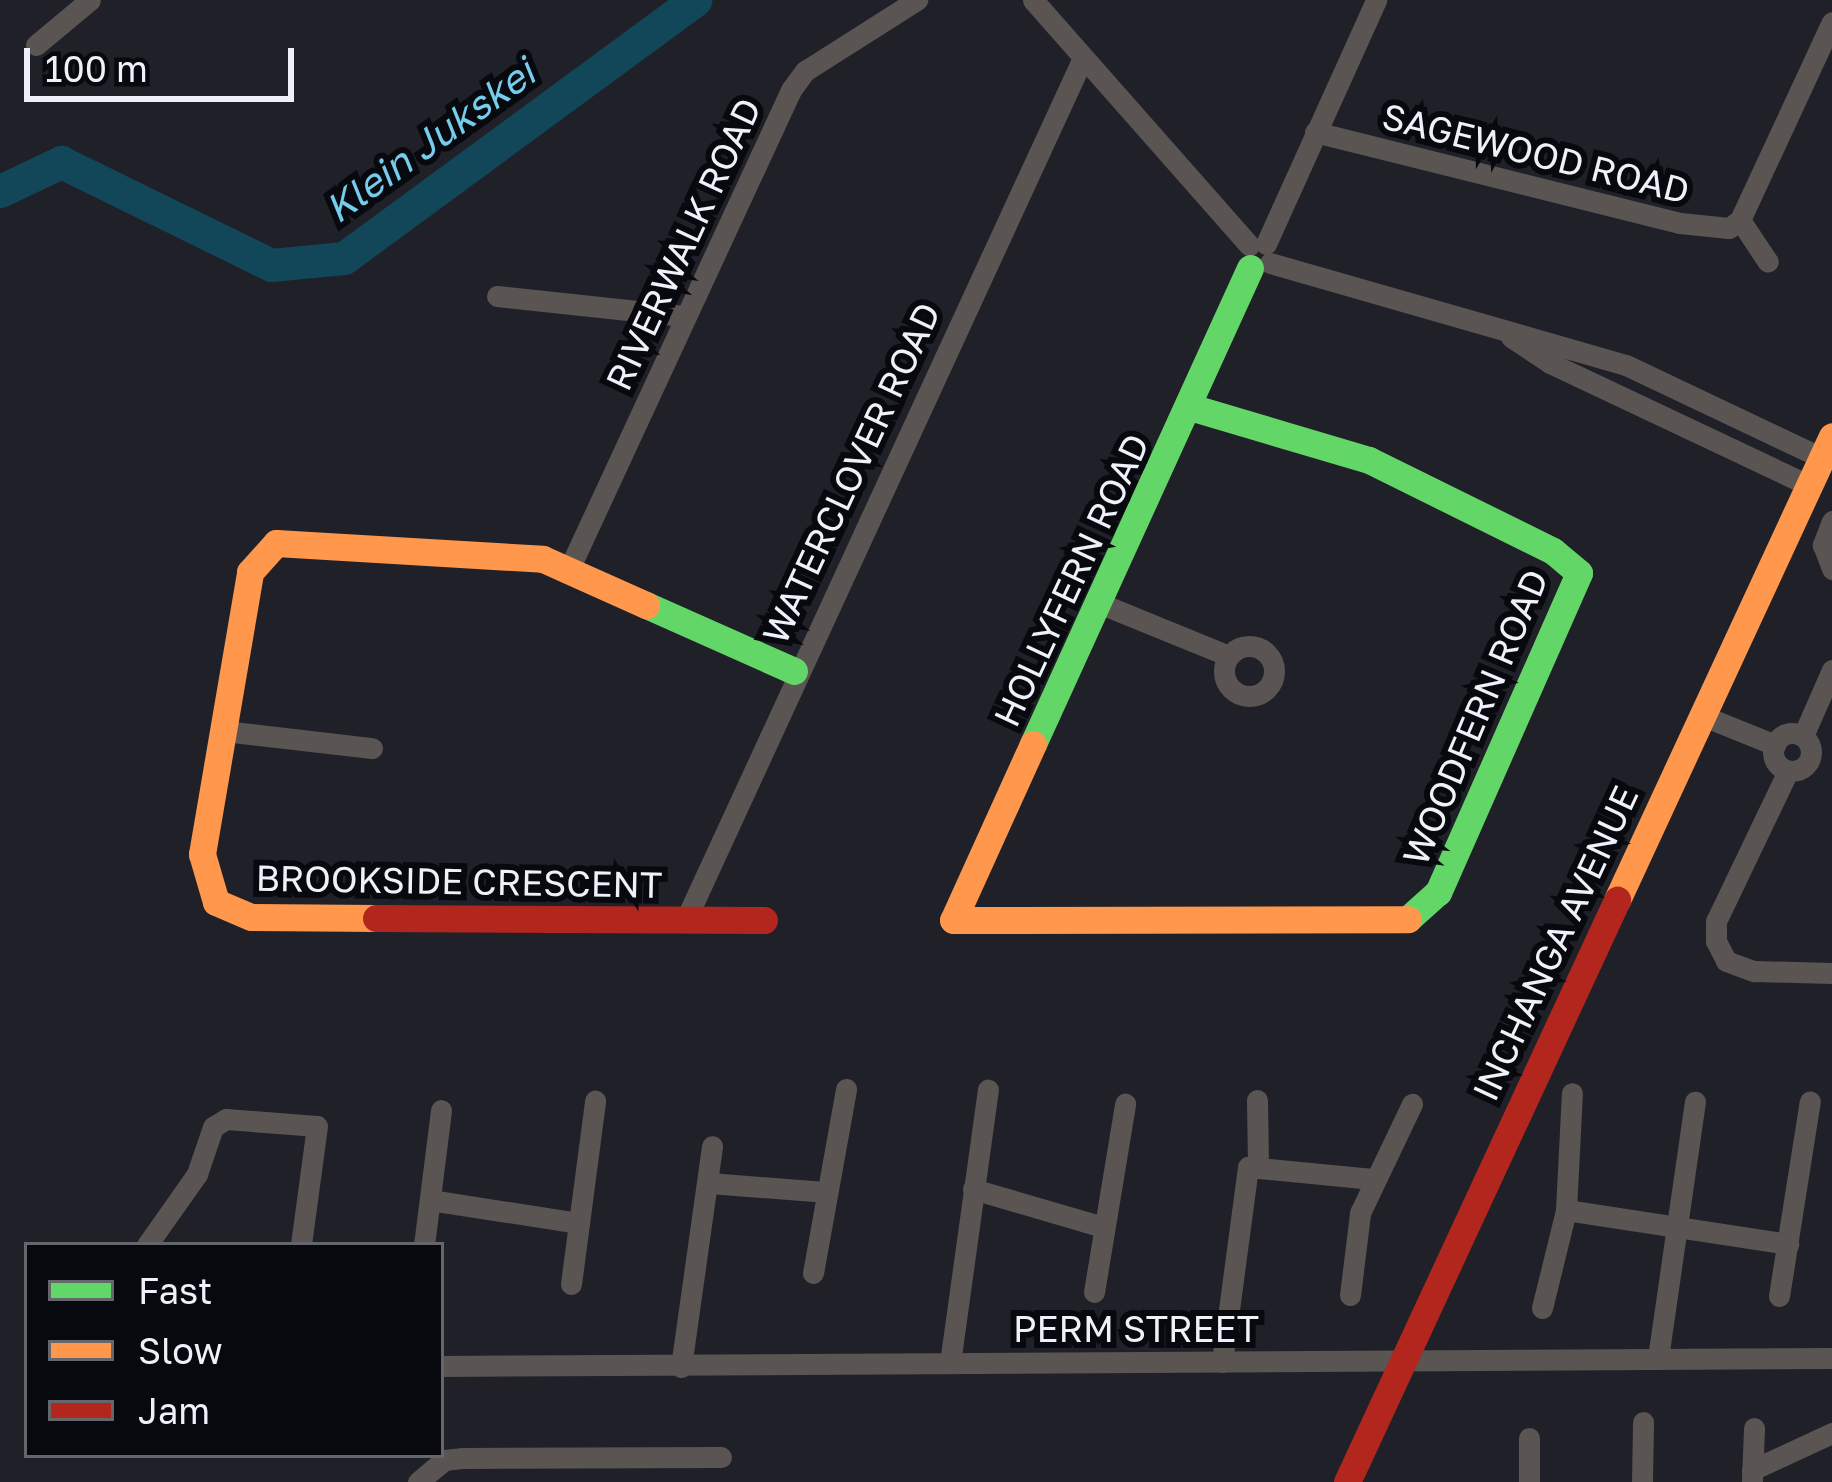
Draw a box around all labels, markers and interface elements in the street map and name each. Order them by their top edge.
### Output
scale bar [30,24,300,98]
text: 100 m [45,47,148,90]
water label: Klein Jukskei [316,49,544,233]
street label: RIVERWALK ROAD [596,91,770,397]
street label: SAGEWOOD ROAD [1378,94,1694,212]
street label: WATERCLOVER ROAD [753,296,949,650]
street label: HOLLYFERN ROAD [984,427,1158,733]
street label: WOODFERN ROAD [1393,563,1557,871]
street label: INCHANGA AVENUE [1463,779,1647,1107]
street label: BROOKSIDE CRESCENT [255,856,663,906]
legend [24,1242,444,1458]
text: Fast [138,1269,213,1312]
street label: PERM STREET [1013,1307,1259,1351]
text: Slow [138,1329,223,1372]
text: Jam [138,1389,210,1432]

